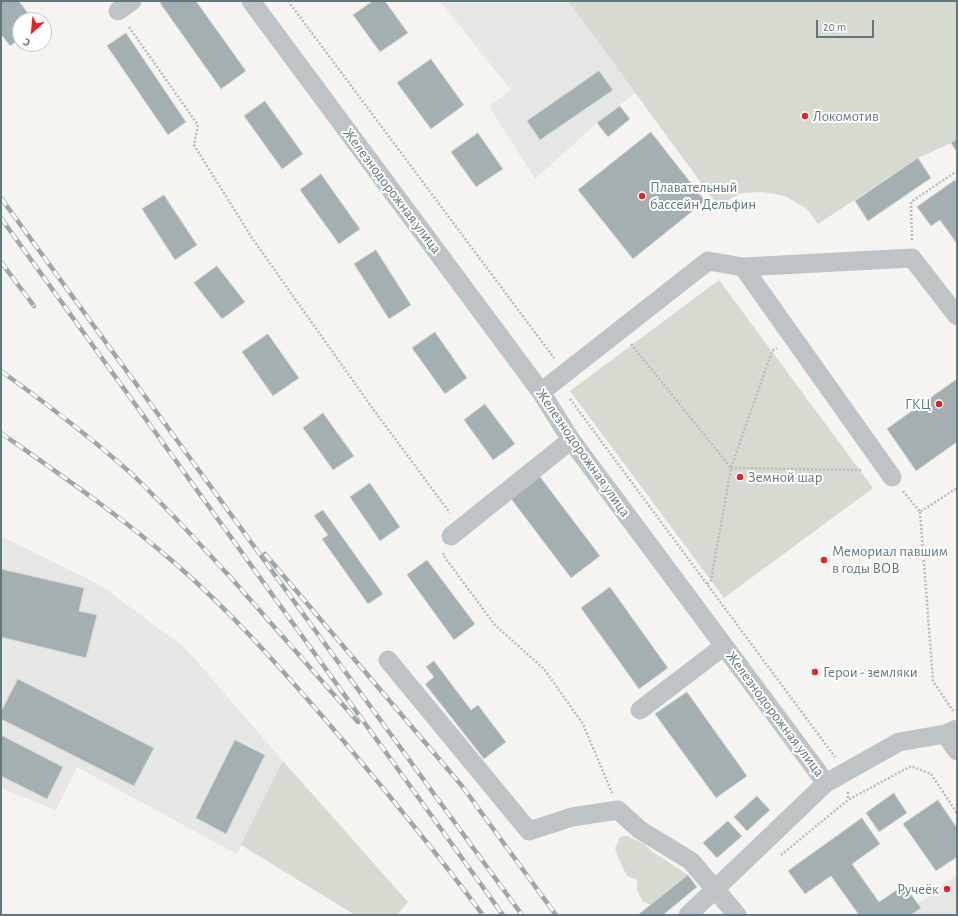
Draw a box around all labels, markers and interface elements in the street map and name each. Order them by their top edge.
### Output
north arrow [12,12,52,52]
scale bar [818,12,876,38]
text: 20 m [823,21,846,33]
text: С [22,36,32,49]
place label: Локомотив [813,107,879,125]
marker: Локомотив [800,111,810,121]
street label: Железнодорожная улица [339,125,445,257]
place label: Плавательный бассейн Дельфин [650,178,756,213]
marker: Плавательный бассейн Дельфин [637,191,647,201]
street label: Железнодорожная улица [532,385,634,521]
place label: ГКЦ [905,395,931,413]
marker: ГКЦ [934,399,944,409]
place label: Земной шар [748,468,822,486]
marker: Земной шар [735,472,745,482]
place label: Мемориал павшим в годы ВОВ [832,542,948,577]
marker: Мемориал павшим в годы ВОВ [819,555,829,565]
street label: Железнодорожная улица [722,648,828,780]
place label: Герои - земляки [823,663,918,681]
marker: Герои - земляки [810,667,820,677]
place label: Ручеёк [897,880,939,898]
marker: Ручеёк [942,884,952,894]

